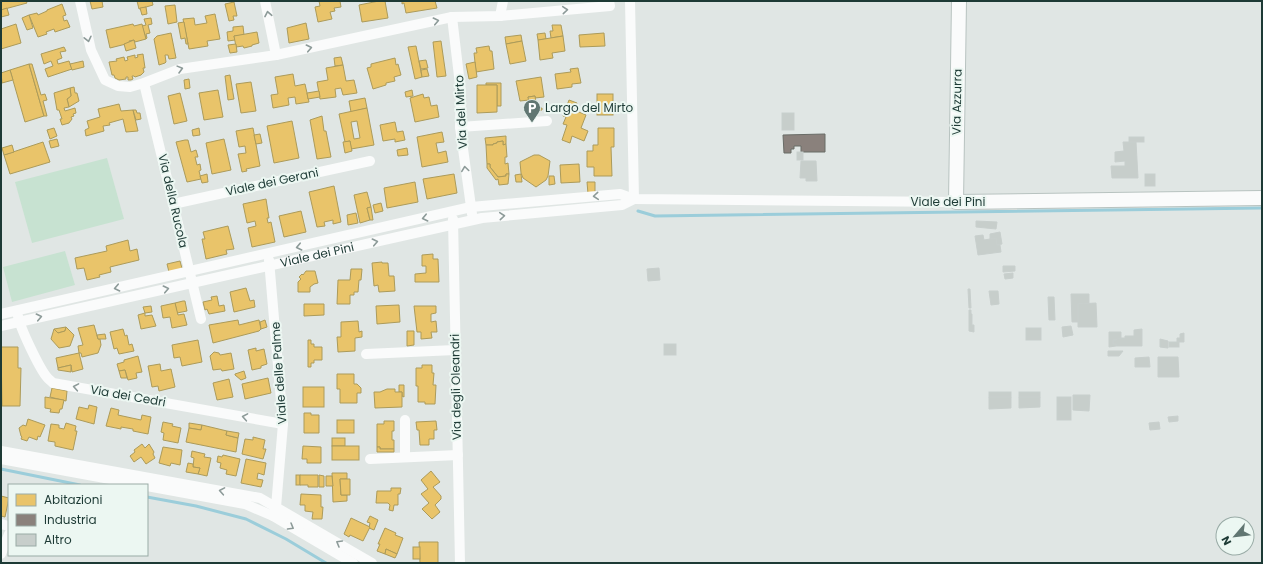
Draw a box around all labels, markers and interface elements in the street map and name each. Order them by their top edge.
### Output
one-way arrow [562,6,568,15]
one-way arrow [264,11,273,17]
one-way arrow [432,17,439,25]
one-way arrow [84,36,92,42]
one-way arrow [305,44,312,53]
one-way arrow [177,66,184,74]
street label: Via Azzurra [947,69,966,135]
street label: Via del Mirto [450,74,471,149]
parking icon: Largo del Mirto [522,98,542,123]
place label: Largo del Mirto [545,99,634,116]
street label: Via della Rucola [154,152,193,250]
street label: Viale dei Gerani [224,163,320,200]
one-way arrow [461,165,470,172]
one-way arrow [593,191,599,200]
street label: Viale dei Pini [910,193,986,210]
one-way arrow [499,212,505,221]
one-way arrow [422,213,429,221]
street label: Viale dei Pini [279,238,356,271]
one-way arrow [372,239,378,247]
one-way arrow [296,242,303,251]
one-way arrow [114,283,120,291]
one-way arrow [163,285,169,293]
one-way arrow [35,313,42,322]
street label: Viale delle Palme [266,321,291,425]
street label: Via degli Oleandri [446,334,465,440]
street label: Via dei Cedri [89,381,167,411]
one-way arrow [73,383,79,392]
one-way arrow [242,414,248,422]
legend [8,484,148,556]
one-way arrow [218,487,225,496]
text: Abitazioni [44,491,102,508]
text: Industria [44,511,97,528]
north arrow [1215,516,1255,556]
one-way arrow [287,522,294,529]
text: Altro [44,531,72,548]
text: N [1217,533,1235,548]
one-way arrow [336,541,343,548]

